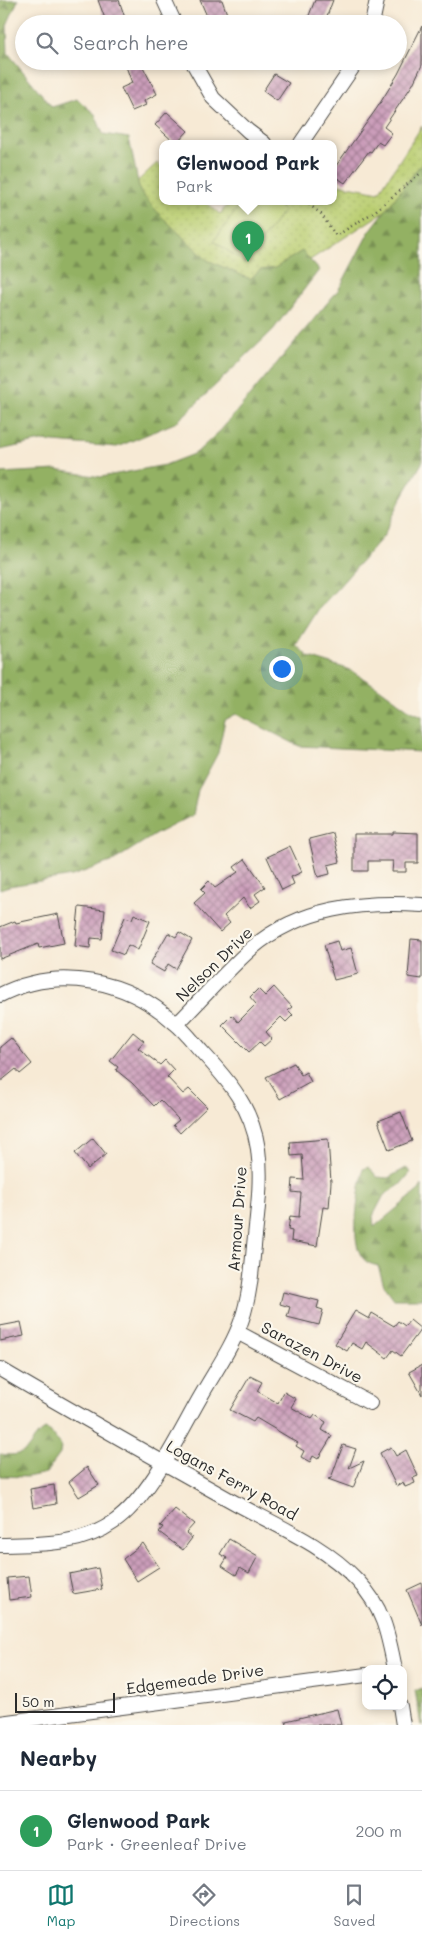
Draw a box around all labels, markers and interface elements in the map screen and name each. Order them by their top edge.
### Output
search box [15,15,407,70]
icon: search [33,29,61,57]
text: Search here [73,30,189,55]
popup [159,140,337,205]
text: Glenwood Park [176,150,320,175]
text: Park [176,175,213,196]
pin: 1 [232,221,264,262]
your location [269,656,295,682]
street label: Nelson Drive [171,922,257,1006]
street label: Armour Drive [222,1166,251,1272]
street label: Sarazen Drive [258,1316,367,1387]
street label: Logans Ferry Road [163,1435,302,1524]
street label: Edgemeade Drive [125,1658,265,1699]
map controls [362,1665,407,1710]
button: locate [362,1665,407,1710]
scale bar [15,1690,115,1713]
text: 50 m [22,1692,54,1711]
text: Nearby [20,1744,97,1771]
text: Glenwood Park [67,1808,210,1833]
text: 1 [32,1820,40,1841]
text: 200 m [355,1820,402,1841]
text: Park · Greenleaf Drive [67,1833,247,1854]
tab: Map [47,1881,75,1930]
tab: Directions [169,1881,240,1930]
tab: Saved [334,1881,375,1930]

